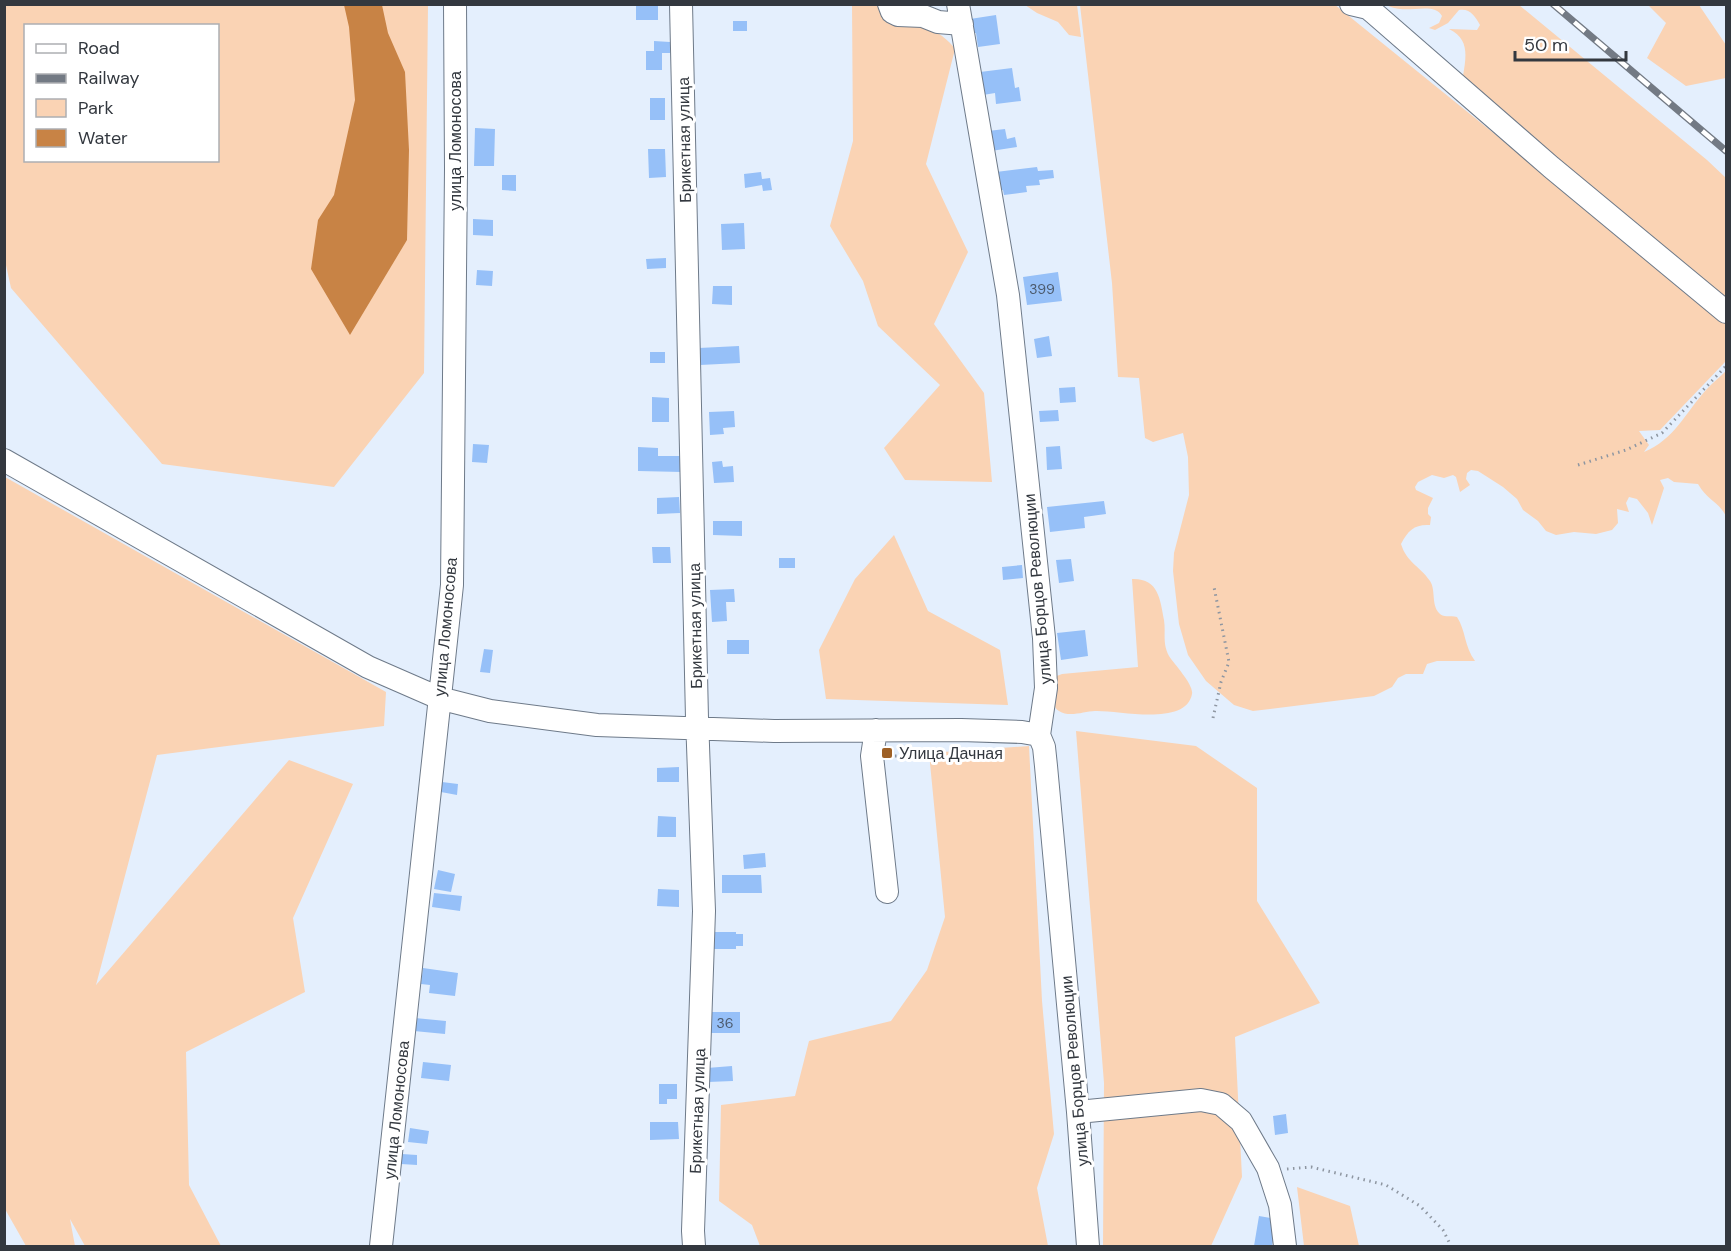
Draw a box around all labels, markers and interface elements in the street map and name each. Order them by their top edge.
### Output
legend [24,24,219,162]
scale bar [1515,24,1626,62]
text: 50 m [1524,33,1568,57]
text: Road [78,36,120,60]
text: Railway [78,66,140,90]
street label: улица Ломоносова [445,71,466,211]
street label: Брикетная улица [673,77,696,203]
text: Park [78,96,114,120]
text: Water [78,126,128,150]
house number: 399 [1029,280,1055,298]
street label: улица Борцов Революции [1019,493,1056,685]
street label: улица Ломоносова [429,557,462,697]
street label: Брикетная улица [684,563,707,689]
place label: Улица Дачная [899,743,1003,764]
marker: Улица Дачная [880,746,894,760]
street label: улица Борцов Революции [1056,975,1093,1167]
house number: 36 [716,1014,734,1032]
street label: улица Ломоносова [379,1039,414,1181]
street label: Брикетная улица [685,1048,710,1174]

